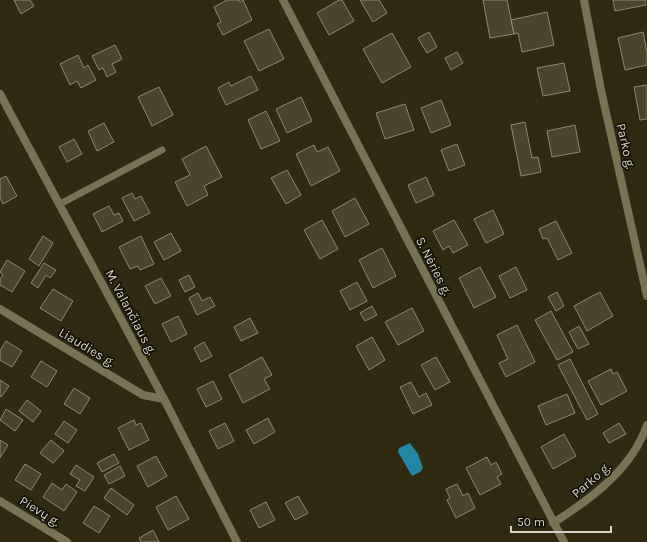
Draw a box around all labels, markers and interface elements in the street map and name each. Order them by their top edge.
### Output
street label: Parko g. [613,122,639,170]
street label: S. Nėries g. [413,234,455,298]
street label: M. Valančiaus g. [102,267,160,357]
street label: Liaudies g. [56,324,118,370]
street label: Parko g. [569,459,613,501]
street label: Pievų g. [17,493,63,529]
scale bar [511,508,611,534]
text: 50 m [517,515,545,529]

